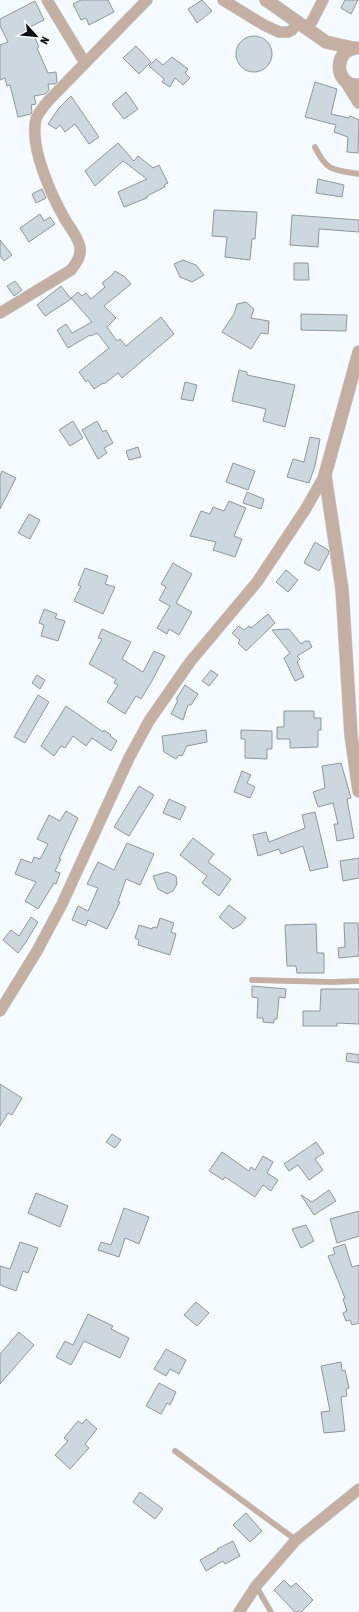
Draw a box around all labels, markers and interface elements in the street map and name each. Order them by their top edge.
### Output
north arrow [16,16,56,56]
text: N [38,35,52,46]

